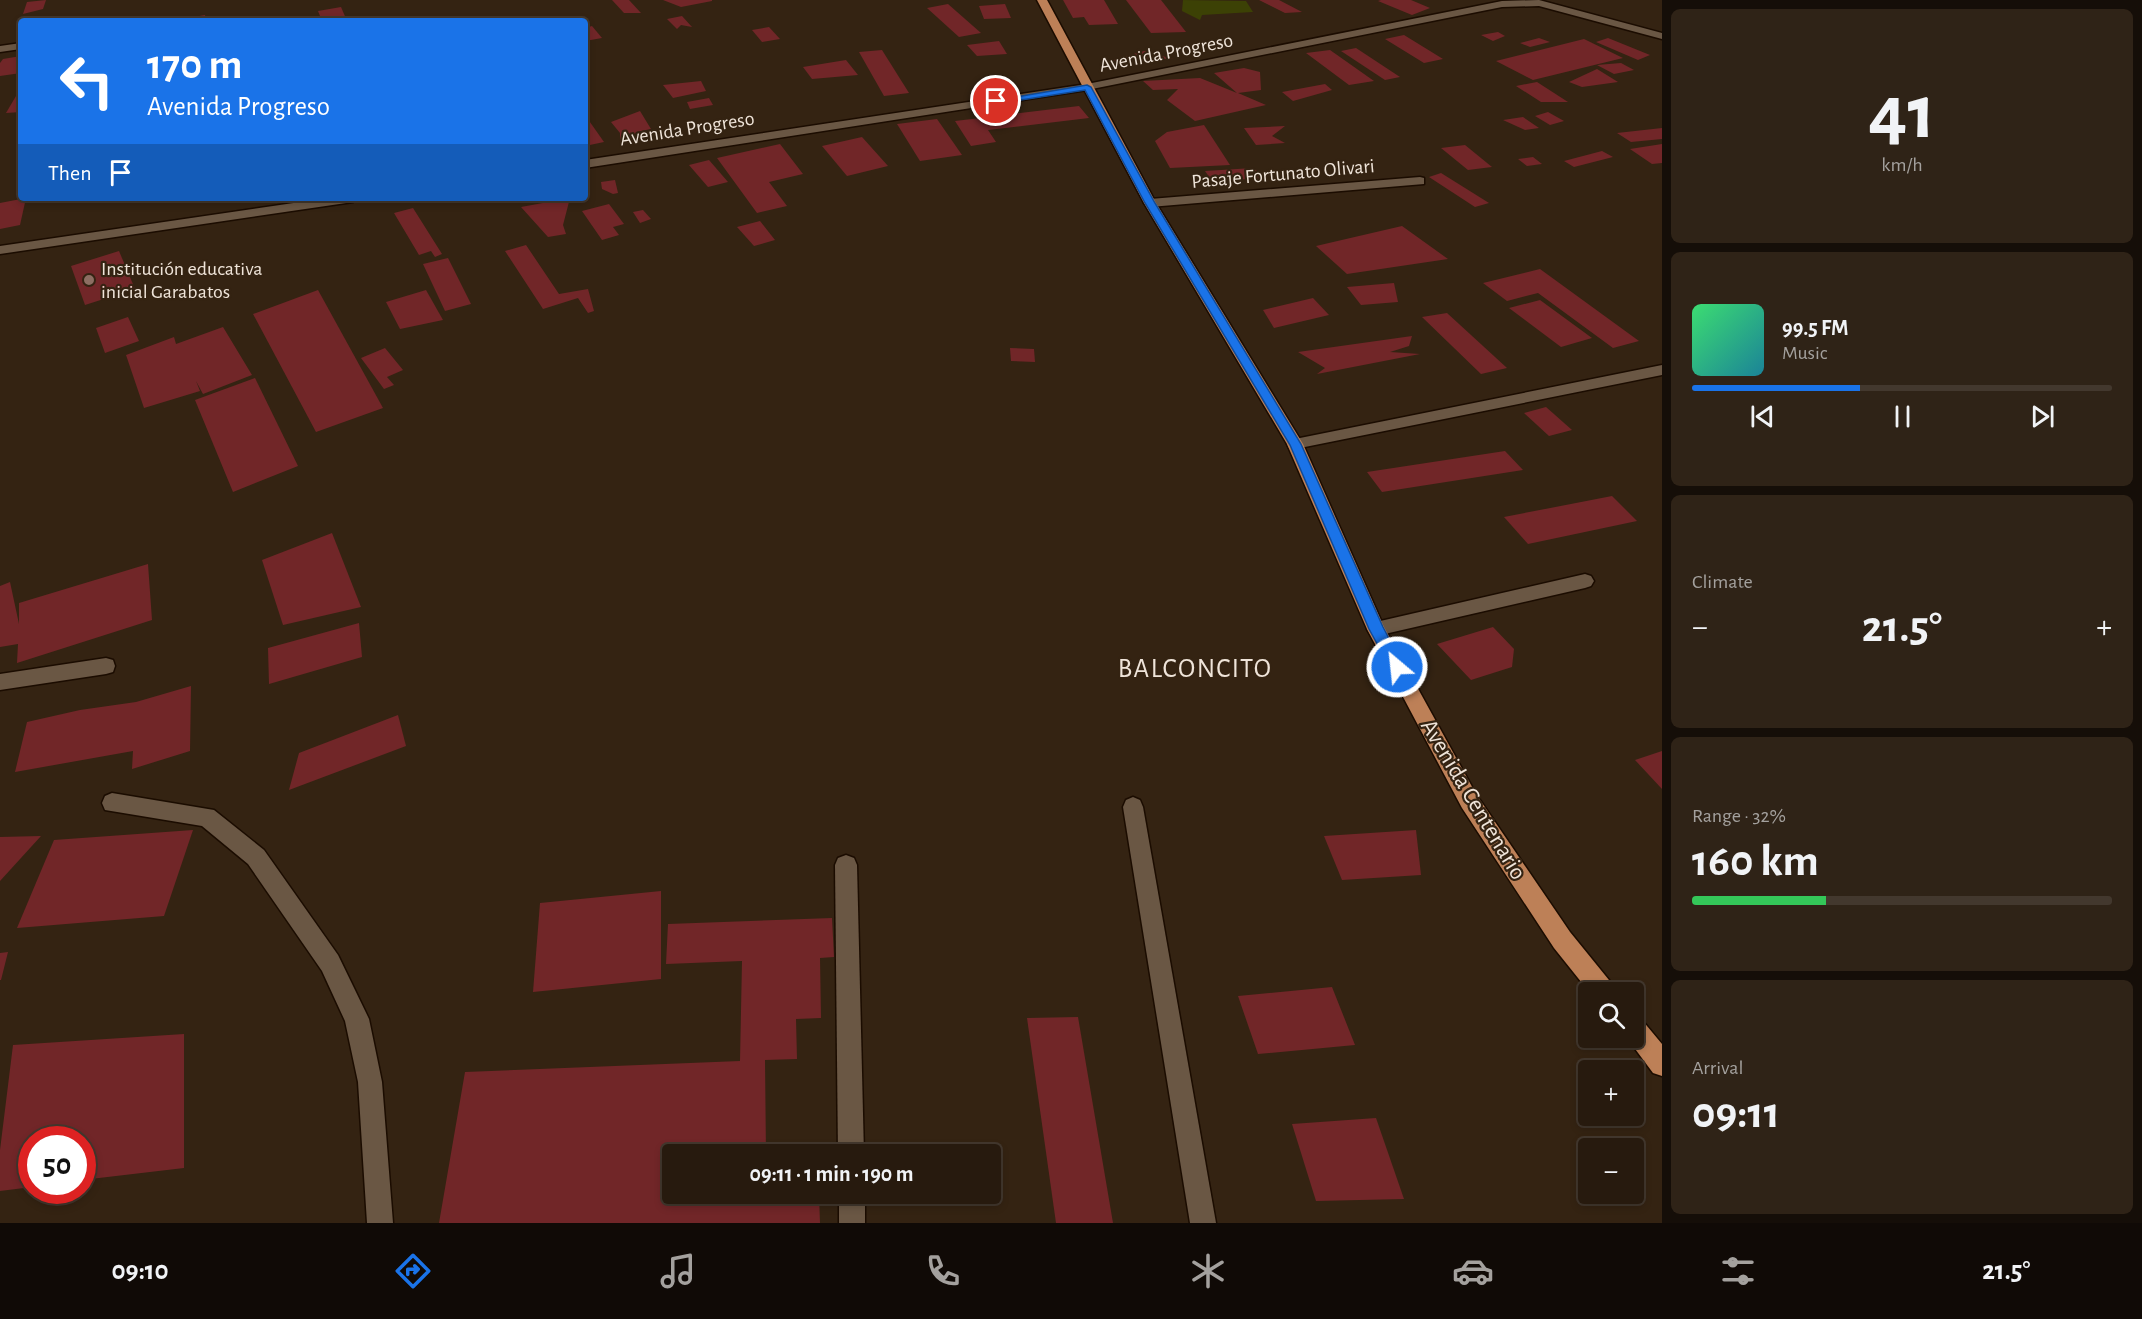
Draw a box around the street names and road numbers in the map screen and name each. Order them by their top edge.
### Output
street label: Avenida Progreso [1098,30,1235,76]
street label: Avenida Progreso [619,109,756,149]
street label: Pasaje Fortunato Olivari [1191,156,1375,192]
street label: Avenida Centenario [1416,715,1530,884]

